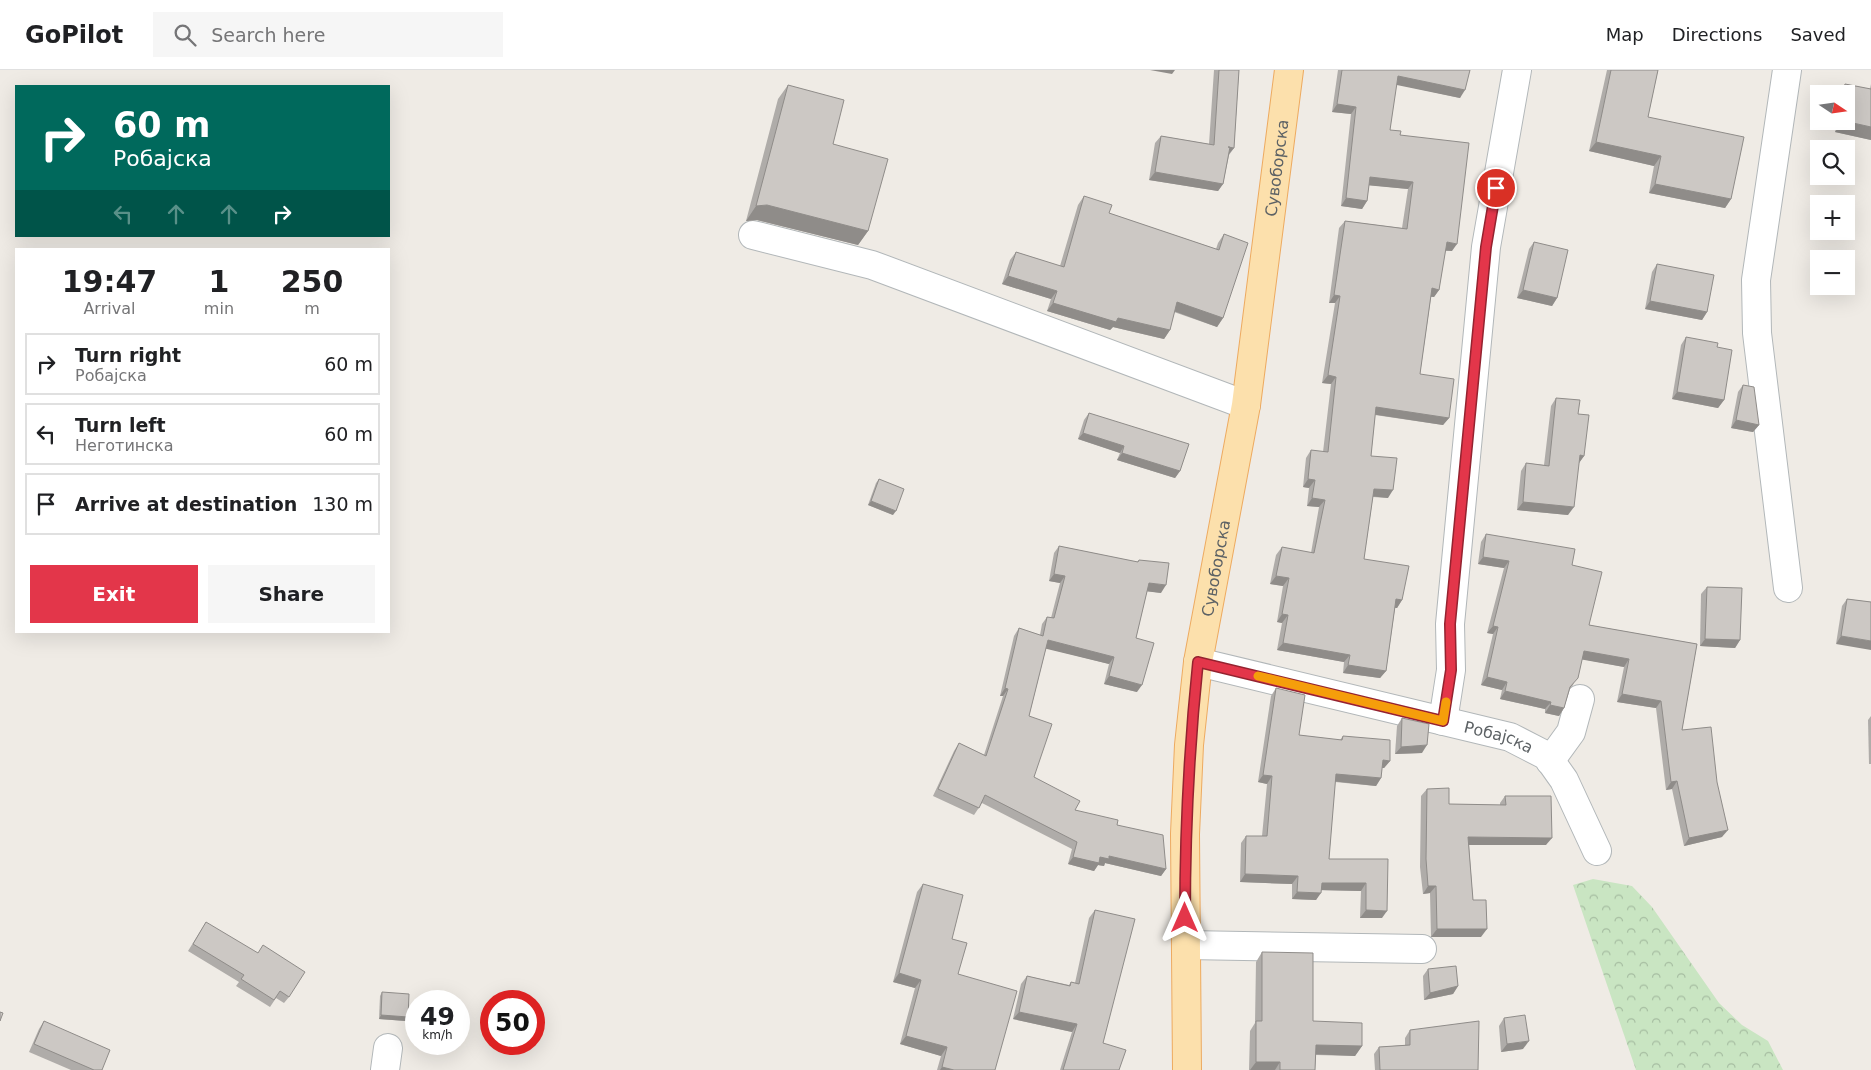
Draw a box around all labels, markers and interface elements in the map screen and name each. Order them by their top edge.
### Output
search box [153,12,503,57]
text: GoPilot [25,21,123,49]
icon: search [171,21,199,49]
text: Search here [211,24,325,46]
text: Map [1606,24,1644,45]
text: Directions [1672,24,1762,45]
text: Saved [1790,24,1846,45]
north arrow [1810,85,1855,130]
map controls [1810,85,1855,295]
icon: right [30,105,95,170]
text: 60 m [113,105,210,145]
street label: Сувоборска [1261,118,1293,218]
button: search [1810,140,1855,185]
text: Робајска [113,146,212,171]
pin [1475,167,1517,209]
icon: arrive [1482,174,1510,202]
button: + [1810,195,1855,240]
icon: left [109,200,137,228]
icon: ahead [162,200,190,228]
icon: ahead [215,200,243,228]
icon: right [268,200,296,228]
button: − [1810,250,1855,295]
text: 19:47 [62,264,157,299]
text: 1 [208,264,229,299]
text: 250 [281,264,343,299]
text: Arrival [83,299,135,318]
text: min [204,299,234,318]
text: m [304,299,320,318]
text: Turn right [75,344,181,366]
icon: right [32,350,60,378]
text: 60 m [324,353,373,375]
text: Робајска [75,366,147,385]
text: Turn left [75,414,166,436]
icon: left [32,420,60,448]
text: 60 m [324,423,373,445]
text: Неготинска [75,436,174,455]
icon: arrive [32,490,60,518]
text: Arrive at destination [75,493,297,515]
text: 130 m [312,493,373,515]
street label: Сувоборска [1198,518,1234,618]
button: Exit [30,565,198,623]
button: Share [208,565,375,623]
street label: Робајска [1462,717,1536,757]
position arrow [1158,891,1210,943]
speed limit sign: 50 [480,990,545,1055]
text: 49 [420,1002,455,1031]
text: km/h [422,1028,453,1042]

